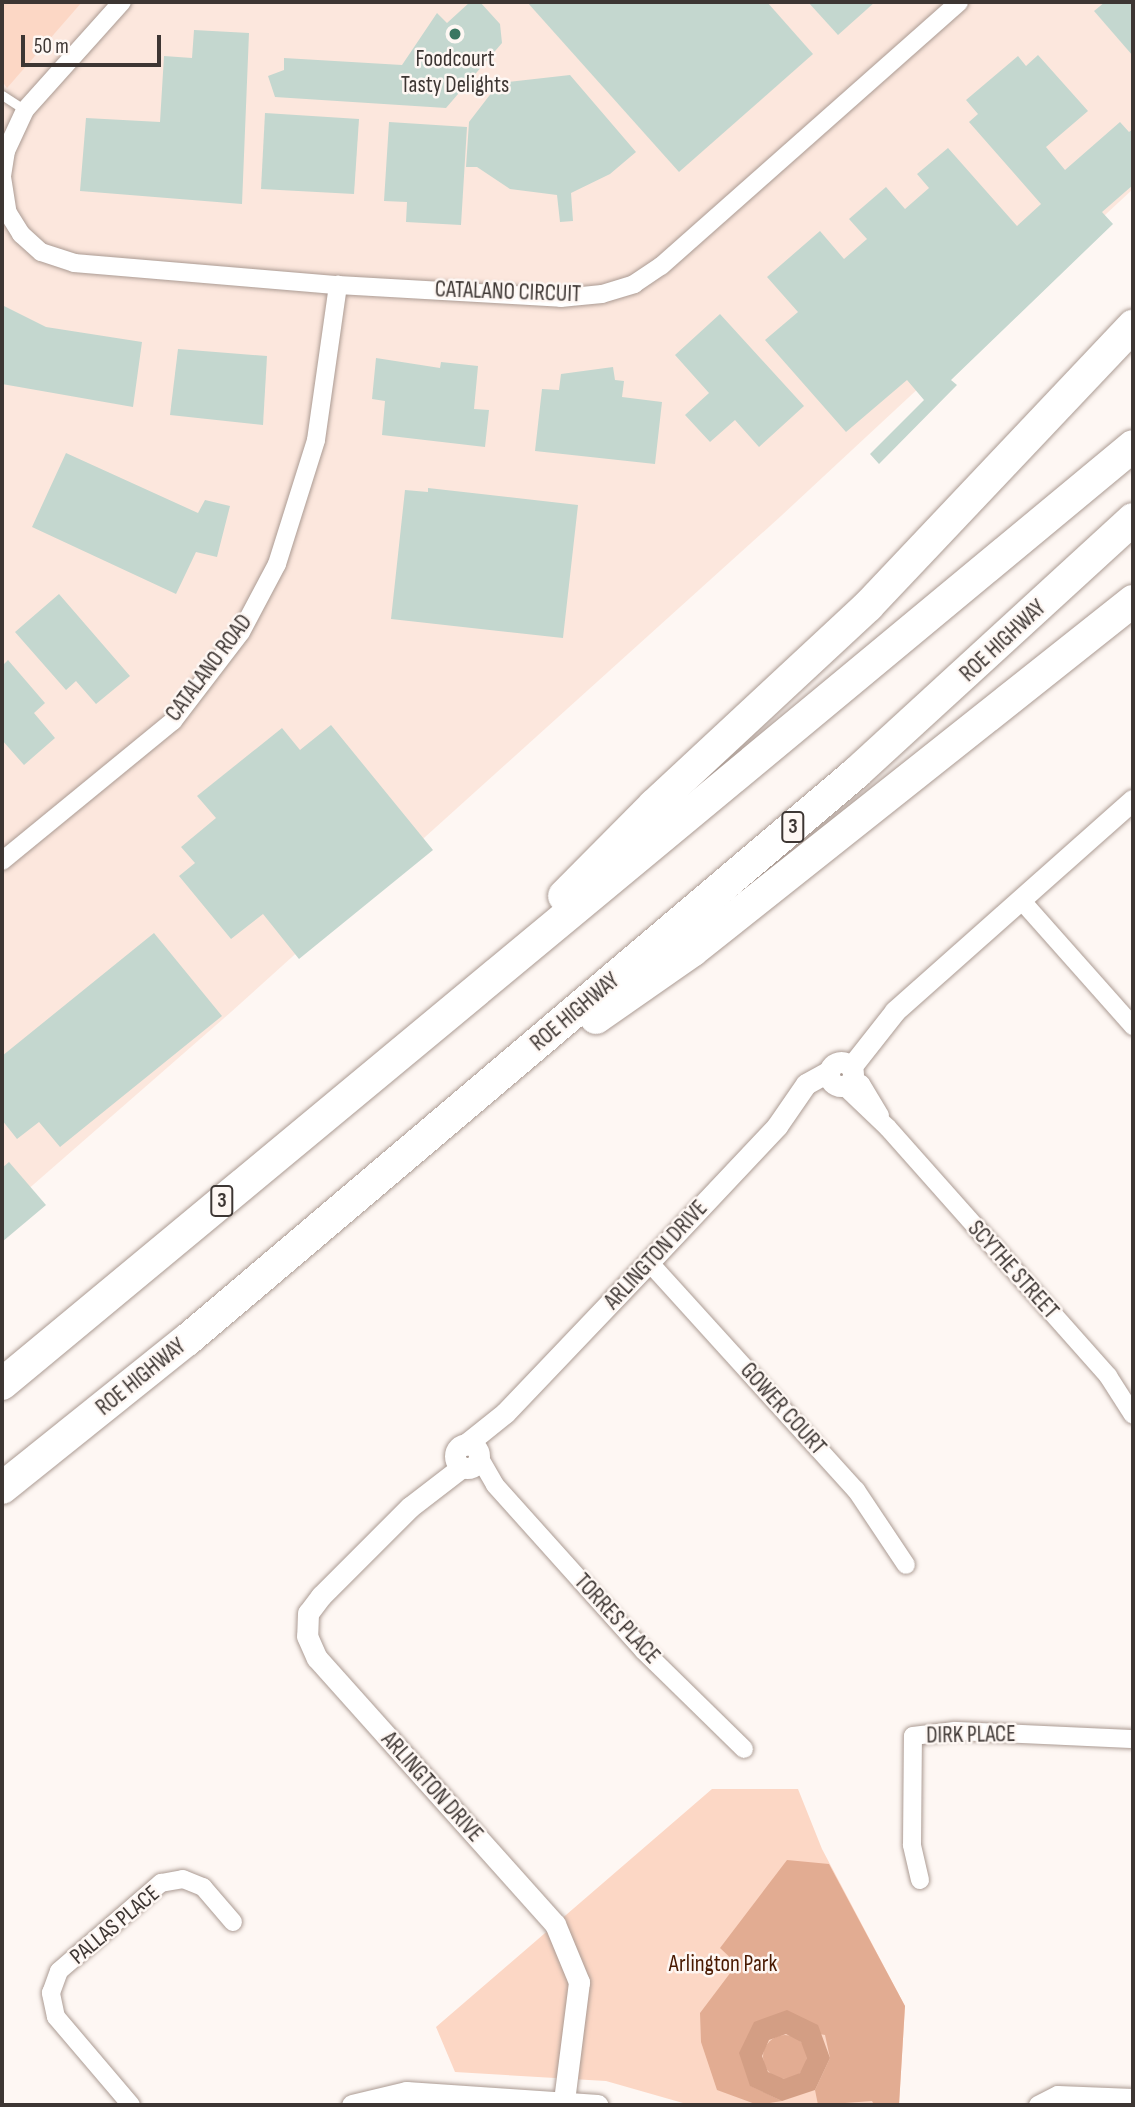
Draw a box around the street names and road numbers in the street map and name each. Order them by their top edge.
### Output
street label: CATALANO CIRCUIT [434,276,582,308]
street label: ROE HIGHWAY [954,594,1052,688]
street label: CATALANO ROAD [160,609,258,727]
road number: 3 [781,810,805,844]
street label: ROE HIGHWAY [525,967,625,1057]
road number: 3 [210,1184,234,1218]
street label: ARLINGTON DRIVE [599,1195,713,1315]
street label: SCYTHE STREET [962,1215,1064,1325]
street label: ROE HIGHWAY [91,1332,191,1422]
street label: GOWER COURT [734,1357,832,1461]
street label: TORRES PLACE [568,1568,666,1670]
street label: DIRK PLACE [926,1720,1016,1750]
street label: ARLINGTON DRIVE [375,1726,489,1848]
street label: PALLAS PLACE [65,1880,165,1970]

